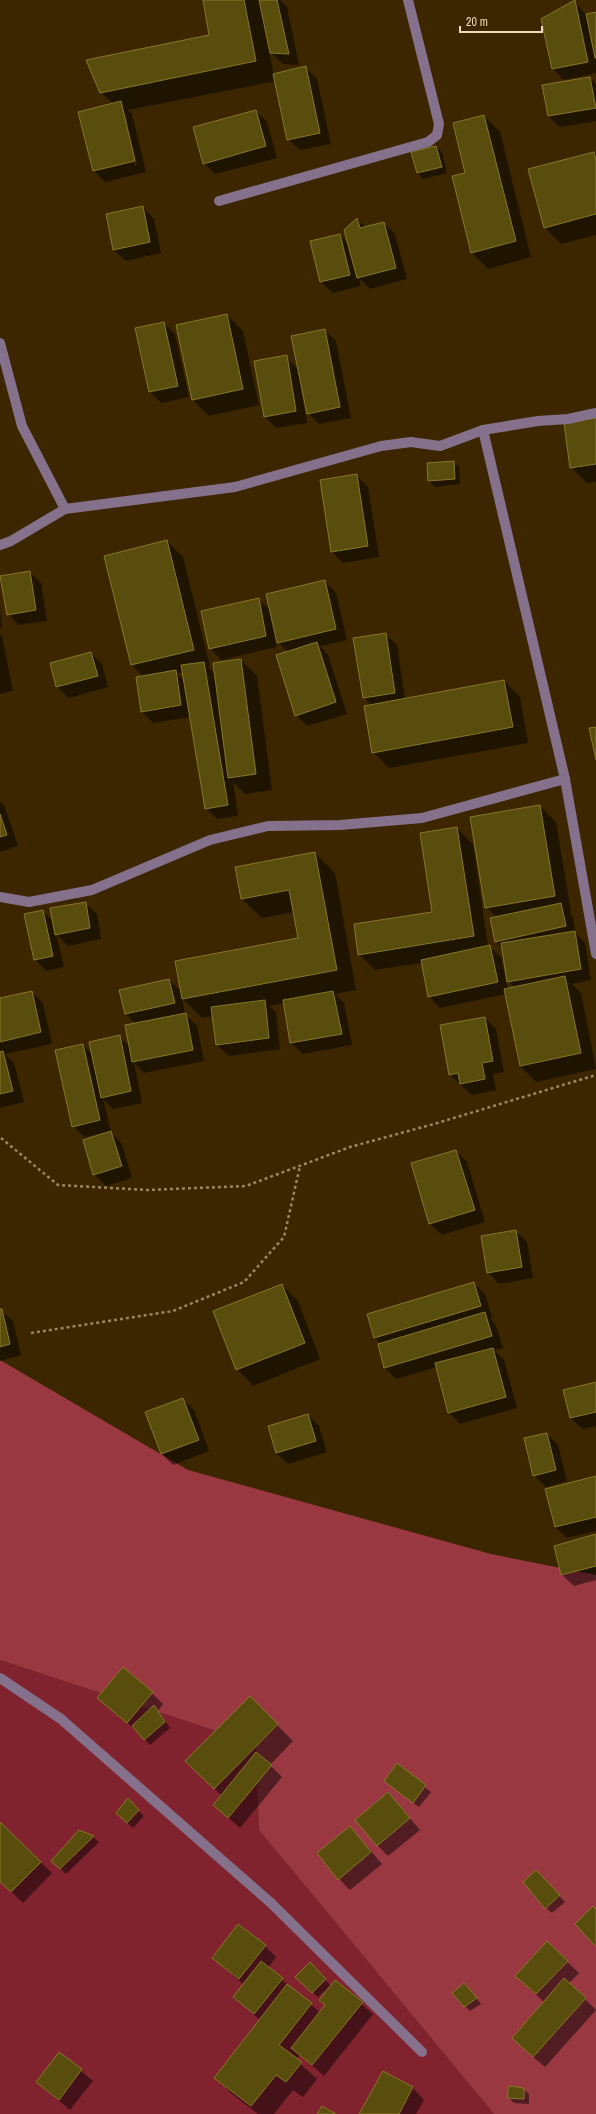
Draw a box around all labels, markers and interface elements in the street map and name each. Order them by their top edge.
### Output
scale bar [460,8,542,34]
text: 20 m [466,14,488,30]

